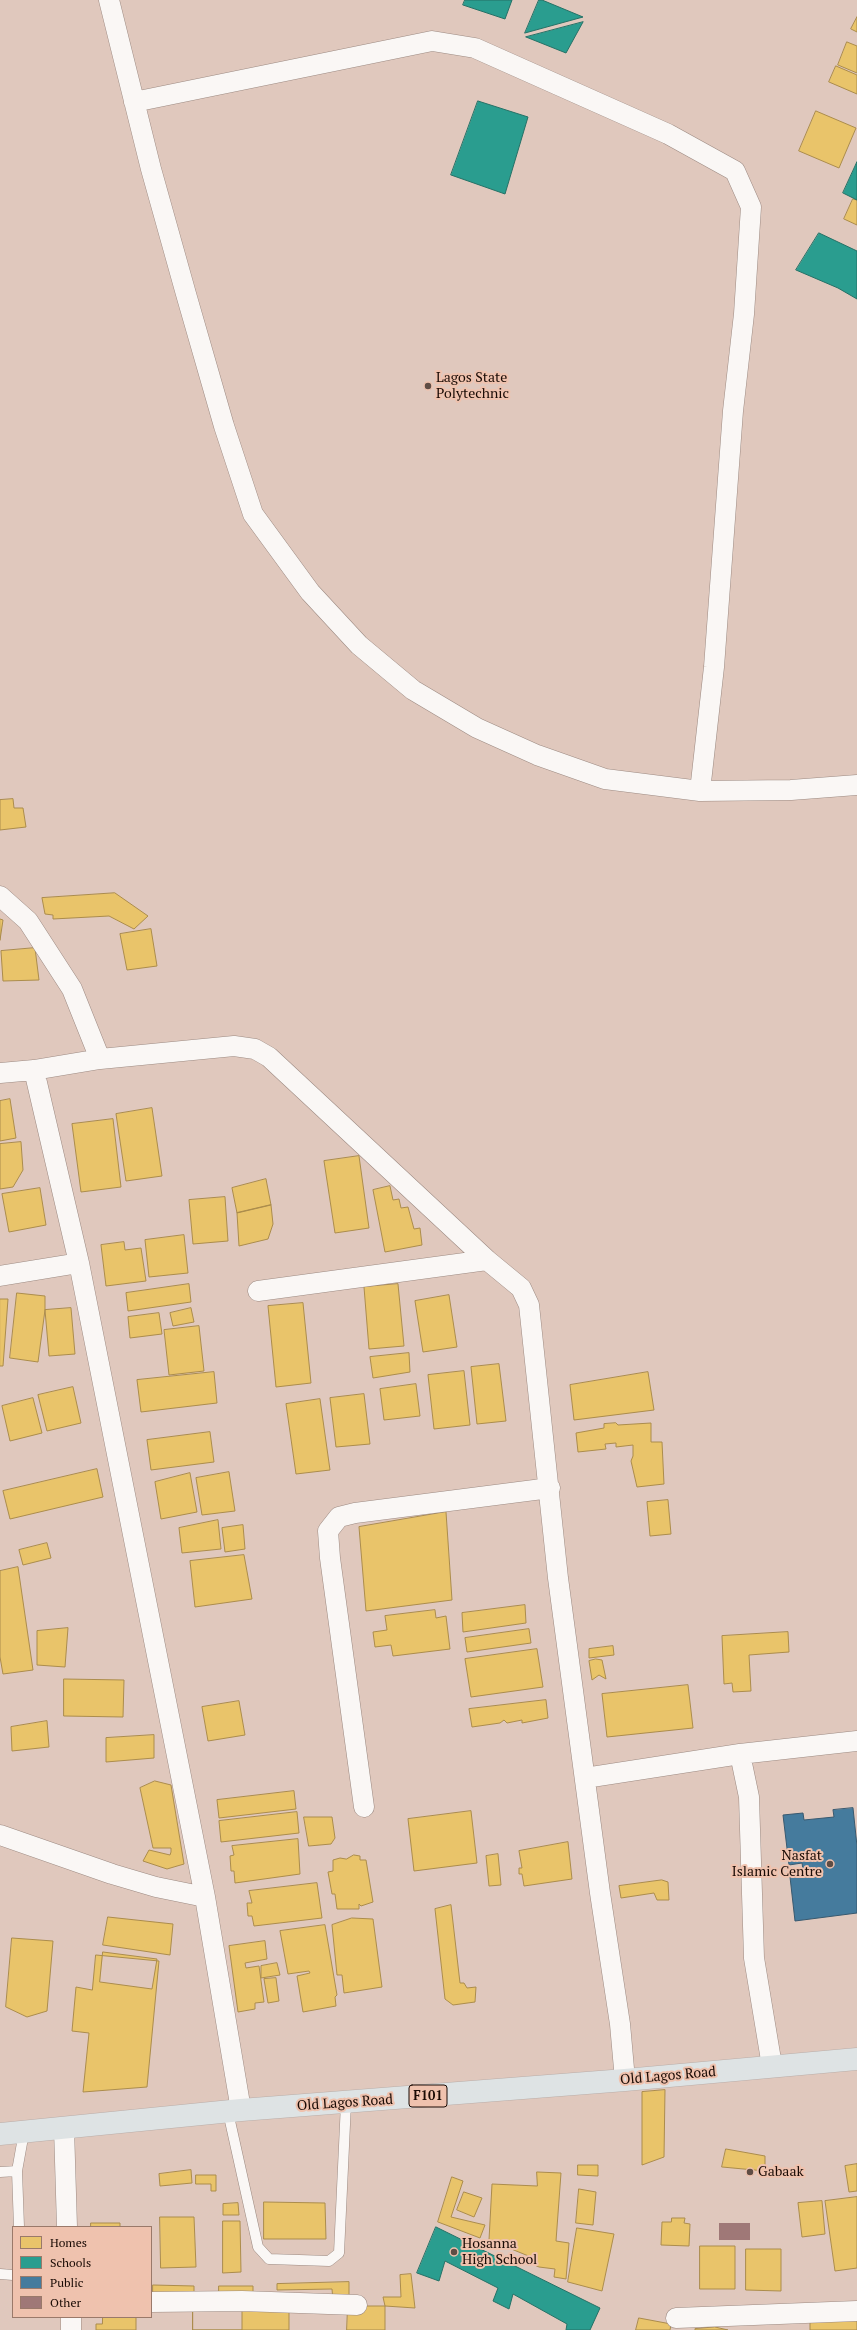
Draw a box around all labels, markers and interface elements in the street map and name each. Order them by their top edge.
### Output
place label: Lagos State Polytechnic [436,370,509,402]
marker: Lagos State Polytechnic [423,381,433,391]
place label: Nasfat Islamic Centre [732,1848,822,1880]
marker: Nasfat Islamic Centre [825,1859,835,1869]
street label: Old Lagos Road [619,2063,717,2089]
road number: F101 [409,2085,447,2107]
street label: Old Lagos Road [296,2091,394,2115]
place label: Gabaak [758,2164,804,2180]
marker: Gabaak [745,2167,755,2177]
legend [12,2226,152,2318]
text: Homes [50,2235,87,2250]
place label: Hosanna High School [462,2236,537,2268]
marker: Hosanna High School [449,2247,459,2257]
text: Schools [50,2255,91,2270]
text: Public [50,2275,83,2290]
text: Other [50,2295,81,2310]

